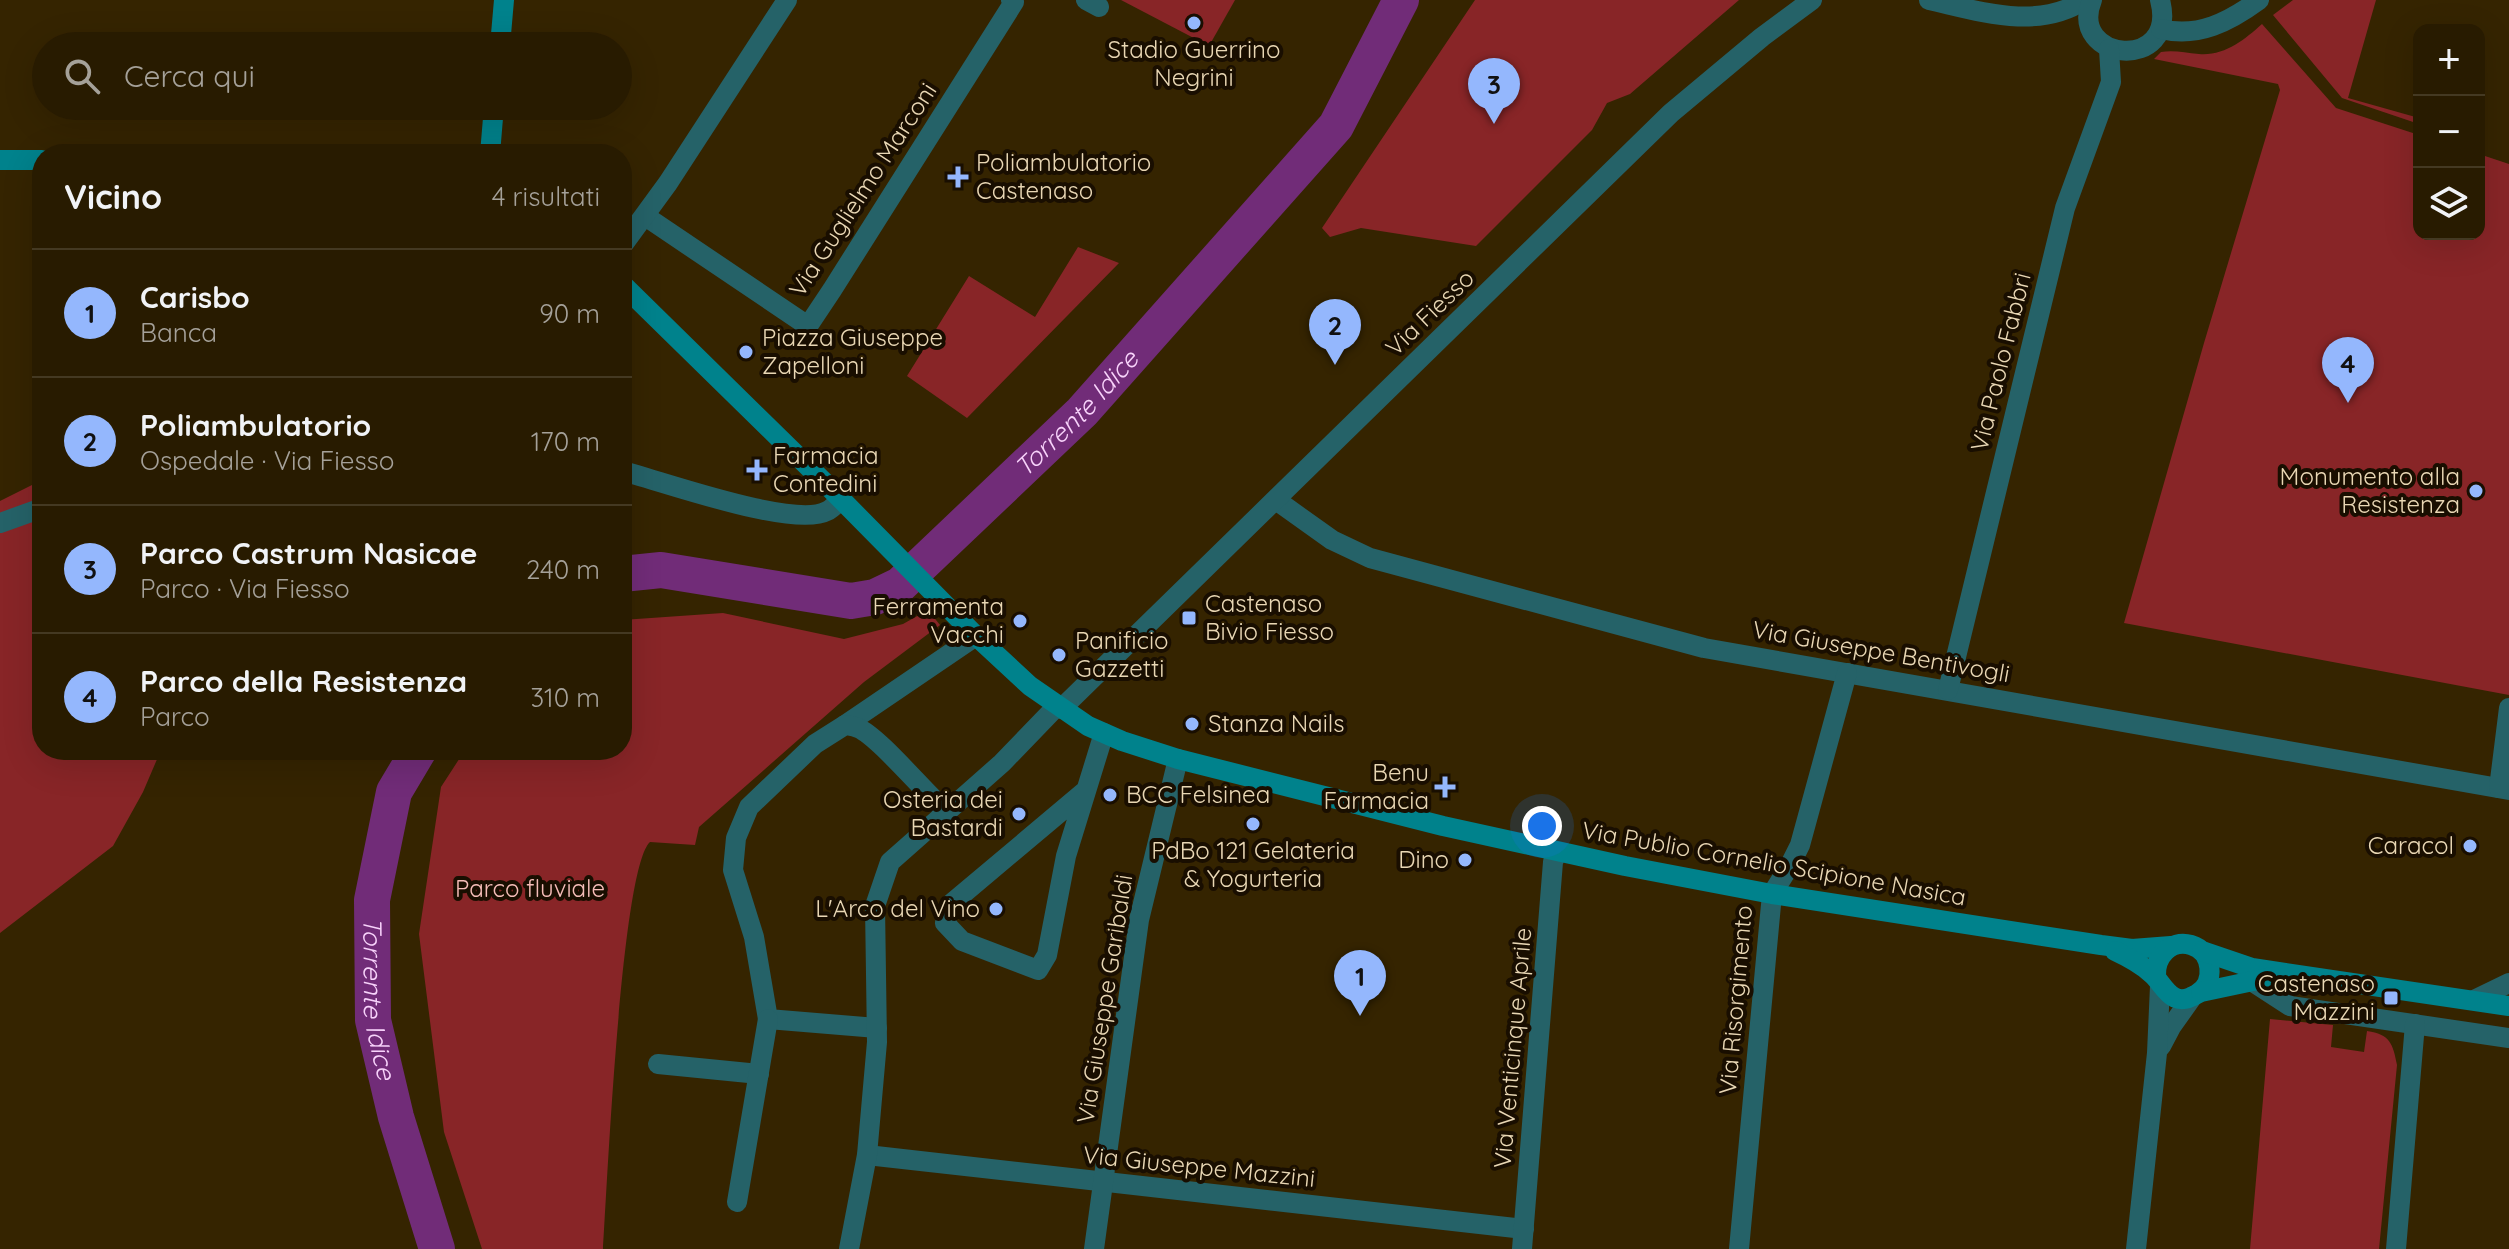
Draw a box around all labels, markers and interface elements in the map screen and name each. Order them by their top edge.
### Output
marker: Stadio Guerrino Negrini [1185,14,1203,32]
map controls [2413,24,2485,240]
button: + [2413,24,2485,96]
search box [32,32,632,120]
place label: Stadio Guerrino Negrini [1108,34,1280,92]
icon: search [60,54,104,98]
text: Cerca qui [124,57,255,95]
pin: 3 [1468,58,1520,124]
street label: Via Guglielmo Marconi [782,77,943,302]
button: − [2413,96,2485,168]
place label: Poliambulatorio Castenaso [976,147,1151,205]
marker: Poliambulatorio Castenaso [947,166,969,188]
button: layers [2413,168,2485,240]
text: Vicino [64,175,162,218]
text: 4 risultati [492,180,600,213]
street label: Via Fiesso [1379,263,1480,362]
street label: Via Paolo Fabbri [1963,269,2037,454]
text: Carisbo [140,278,250,316]
text: 1 [85,297,95,330]
text: 90 m [539,297,600,330]
pin: 2 [1309,299,1361,365]
text: Banca [140,316,217,349]
place label: Piazza Giuseppe Zapelloni [762,322,943,380]
pin: 4 [2322,337,2374,403]
water label: Torrente Idice [1007,342,1146,483]
marker: Piazza Giuseppe Zapelloni [737,343,755,361]
text: Poliambulatorio [140,406,371,444]
text: 2 [83,425,97,458]
text: 170 m [531,425,600,458]
place label: Farmacia Contedini [773,440,878,498]
text: Ospedale · Via Fiesso [140,444,395,477]
marker: Farmacia Contedini [748,461,766,479]
place label: Monumento alla Resistenza [2280,461,2460,519]
marker: Monumento alla Resistenza [2467,482,2485,500]
text: Parco Castrum Nasicae [140,534,478,572]
text: 3 [83,553,97,586]
text: 240 m [526,553,600,586]
text: Parco · Via Fiesso [140,572,350,605]
place label: Castenaso Bivio Fiesso [1205,588,1334,646]
place label: Ferramenta Vacchi [872,591,1004,649]
marker: Castenaso Bivio Fiesso [1180,609,1198,627]
marker: Ferramenta Vacchi [1011,612,1029,630]
street label: Via Giuseppe Bentivogli [1750,614,2012,688]
place label: Panificio Gazzetti [1075,625,1169,683]
marker: Panificio Gazzetti [1050,646,1068,664]
text: Parco della Resistenza [140,662,467,700]
text: 4 [82,681,98,714]
text: 310 m [530,681,600,714]
text: Parco [140,700,210,733]
place label: Stanza Nails [1208,708,1345,738]
marker: Stanza Nails [1183,715,1201,733]
place label: Benu Farmacia [1324,757,1429,815]
marker: Benu Farmacia [1436,778,1454,796]
place label: BCC Felsinea [1126,779,1270,809]
place label: Osteria dei Bastardi [883,784,1003,842]
marker: BCC Felsinea [1101,786,1119,804]
marker: Osteria dei Bastardi [1010,805,1028,823]
your location [1522,806,1562,846]
street label: Via Publio Cornelio Scipione Nasica [1580,814,1969,912]
marker: PdBo 121 Gelateria & Yogurteria [1244,815,1262,833]
place label: Caracol [2368,830,2454,860]
place label: PdBo 121 Gelateria & Yogurteria [1151,835,1355,893]
marker: Caracol [2461,837,2479,855]
place label: Dino [1398,844,1449,874]
marker: Dino [1456,851,1474,869]
street label: Via Giuseppe Garibaldi [1070,872,1139,1125]
park label: Parco fluviale [455,873,605,903]
place label: L'Arco del Vino [815,893,980,923]
marker: L'Arco del Vino [987,900,1005,918]
street label: Via Risorgimento [1712,904,1758,1096]
water label: Torrente Idice [356,917,404,1084]
street label: Via Venticinque Aprile [1487,926,1537,1169]
pin: 1 [1334,950,1386,1016]
place label: Castenaso Mazzini [2258,968,2375,1026]
marker: Castenaso Mazzini [2382,989,2400,1007]
street label: Via Giuseppe Mazzini [1082,1139,1317,1193]

